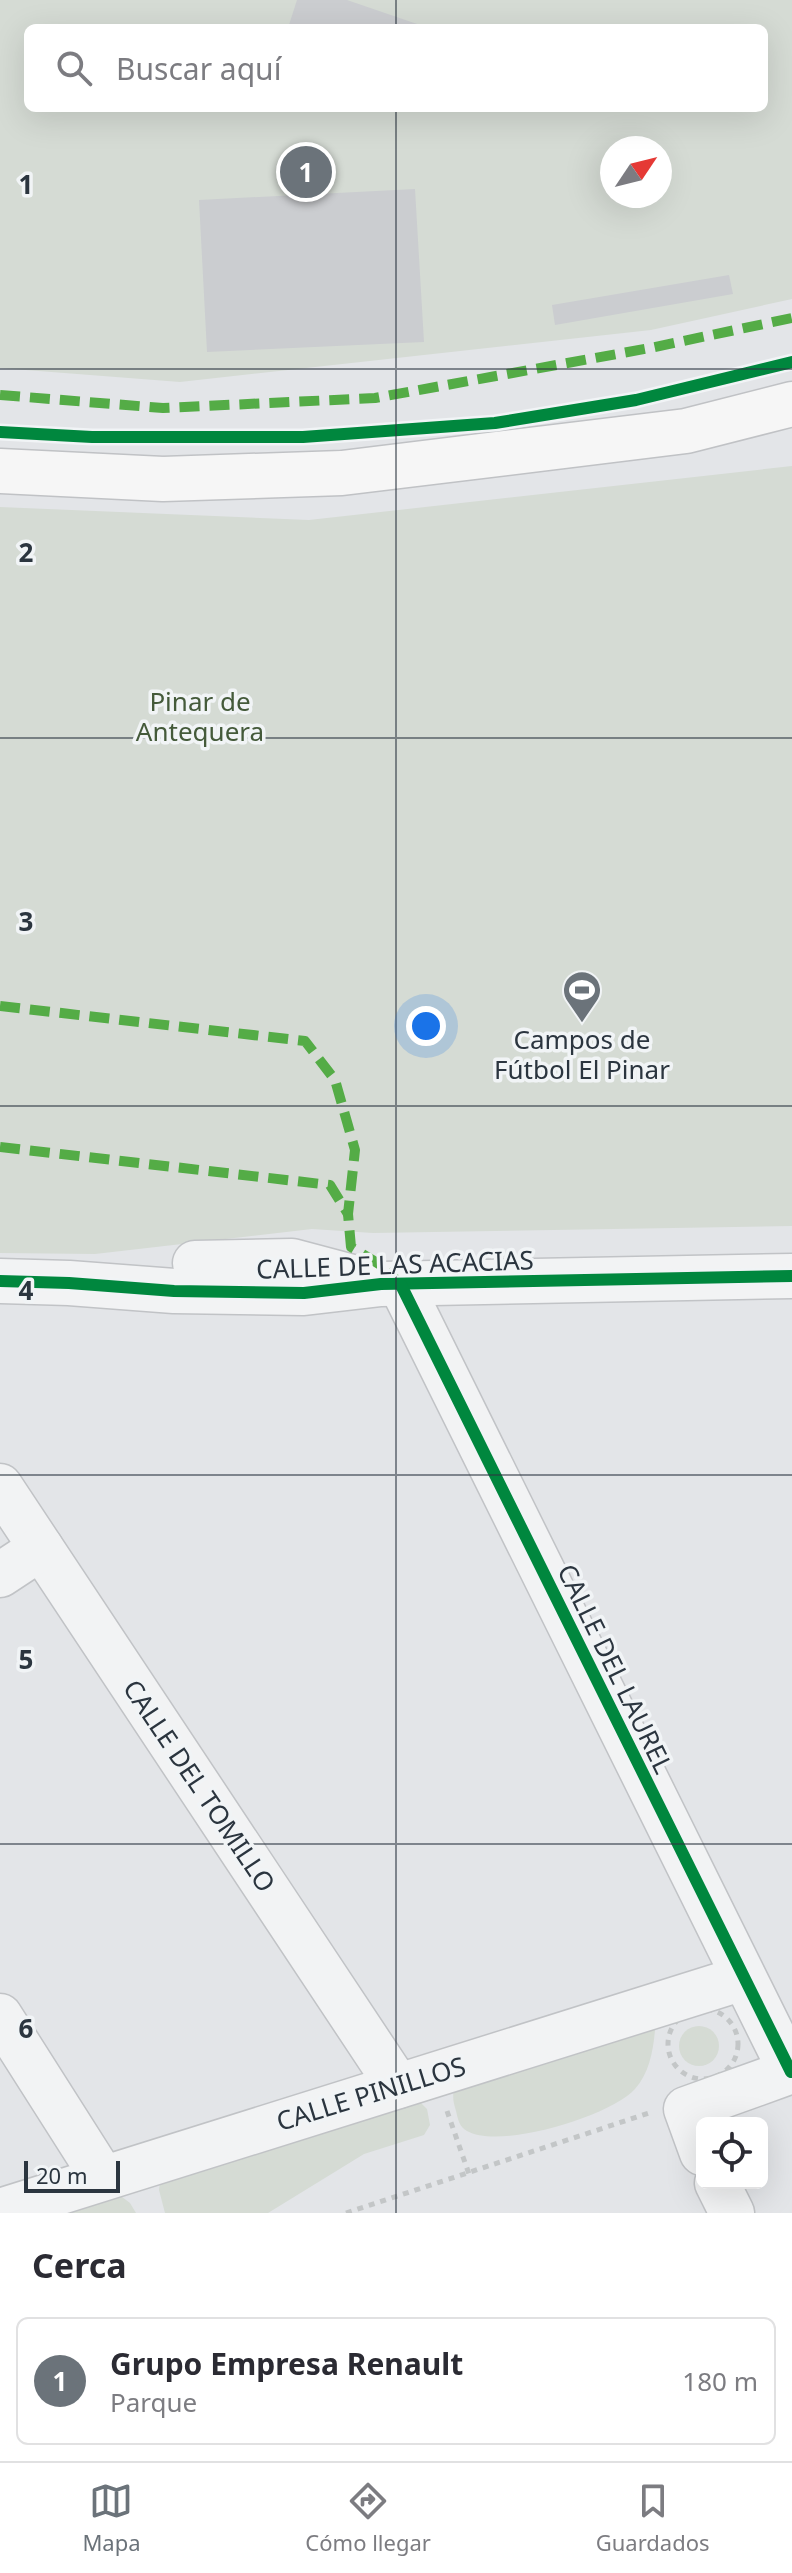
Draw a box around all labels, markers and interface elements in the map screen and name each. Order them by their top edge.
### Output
search box [24,24,768,112]
icon: search [52,46,96,90]
text: Buscar aquí [116,48,281,89]
north arrow [600,136,672,208]
pin: 1 [280,142,332,202]
text: 1 [19,166,33,202]
text: 2 [19,534,34,570]
park label: Pinar de Antequera [136,683,264,749]
text: 3 [19,903,33,939]
sports icon: Campos de Fútbol El Pinar [561,969,603,1024]
your location [406,1006,446,1046]
place label: Campos de Fútbol El Pinar [494,1021,670,1087]
street label: CALLE DE LAS ACACIAS [256,1241,534,1287]
text: 4 [19,1272,34,1308]
street label: CALLE DEL LAUREL [550,1558,682,1779]
text: 5 [19,1641,33,1677]
street label: CALLE DEL TOMILLO [115,1672,284,1899]
text: 6 [19,2010,34,2046]
street label: CALLE PINILLOS [272,2047,470,2139]
map controls [696,2117,768,2189]
button: locate [696,2117,768,2189]
scale bar [24,2157,120,2193]
text: 20 m [36,2160,87,2190]
text: Cerca [32,2242,127,2288]
text: Grupo Empresa Renault [110,2343,463,2384]
text: 1 [53,2363,67,2399]
text: 180 m [682,2363,758,2399]
text: Parque [110,2384,197,2420]
tab: Mapa [82,2479,141,2557]
tab: Cómo llegar [305,2479,431,2557]
tab: Guardados [596,2479,710,2557]

